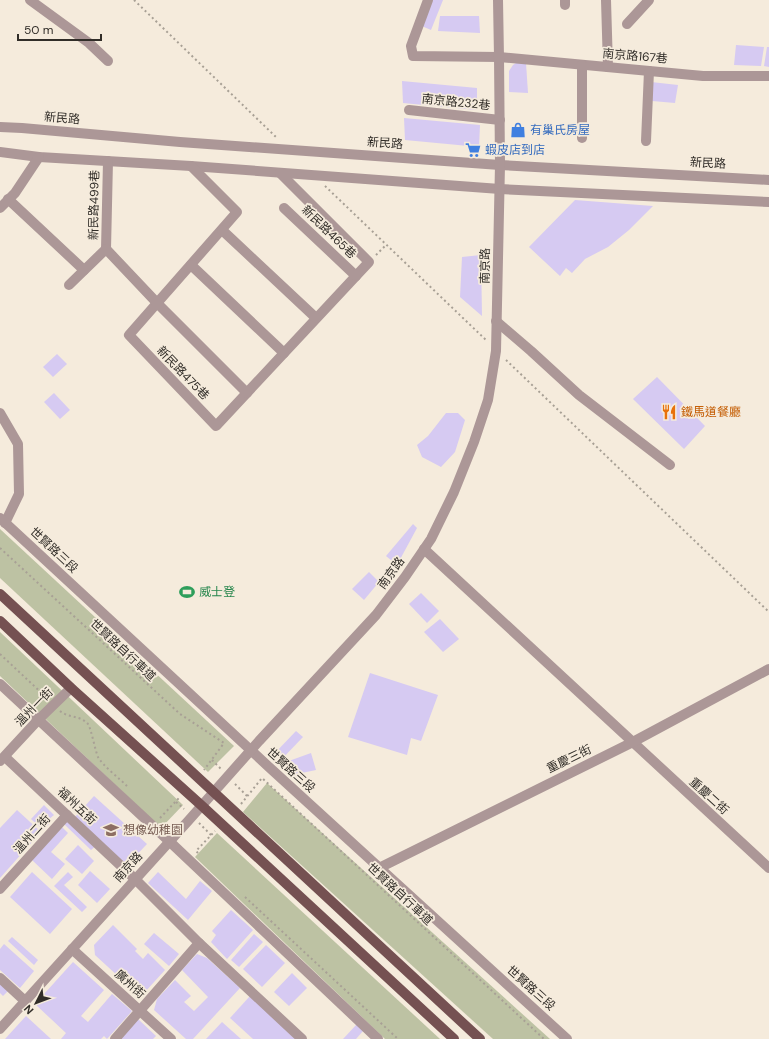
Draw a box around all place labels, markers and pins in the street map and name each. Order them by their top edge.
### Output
shop icon: 有巢氏房屋 [509,121,527,139]
place label: 有巢氏房屋 [530,122,590,138]
supermarket icon: 蝦皮店到店 [464,141,482,159]
place label: 蝦皮店到店 [485,142,545,158]
restaurant icon: 鐵馬道餐廳 [660,403,678,421]
place label: 鐵馬道餐廳 [681,404,741,420]
sports icon: 威士登 [178,583,196,601]
place label: 威士登 [199,584,235,600]
school or university icon: 想像幼稚園 [102,821,120,839]
place label: 想像幼稚園 [123,822,183,838]

